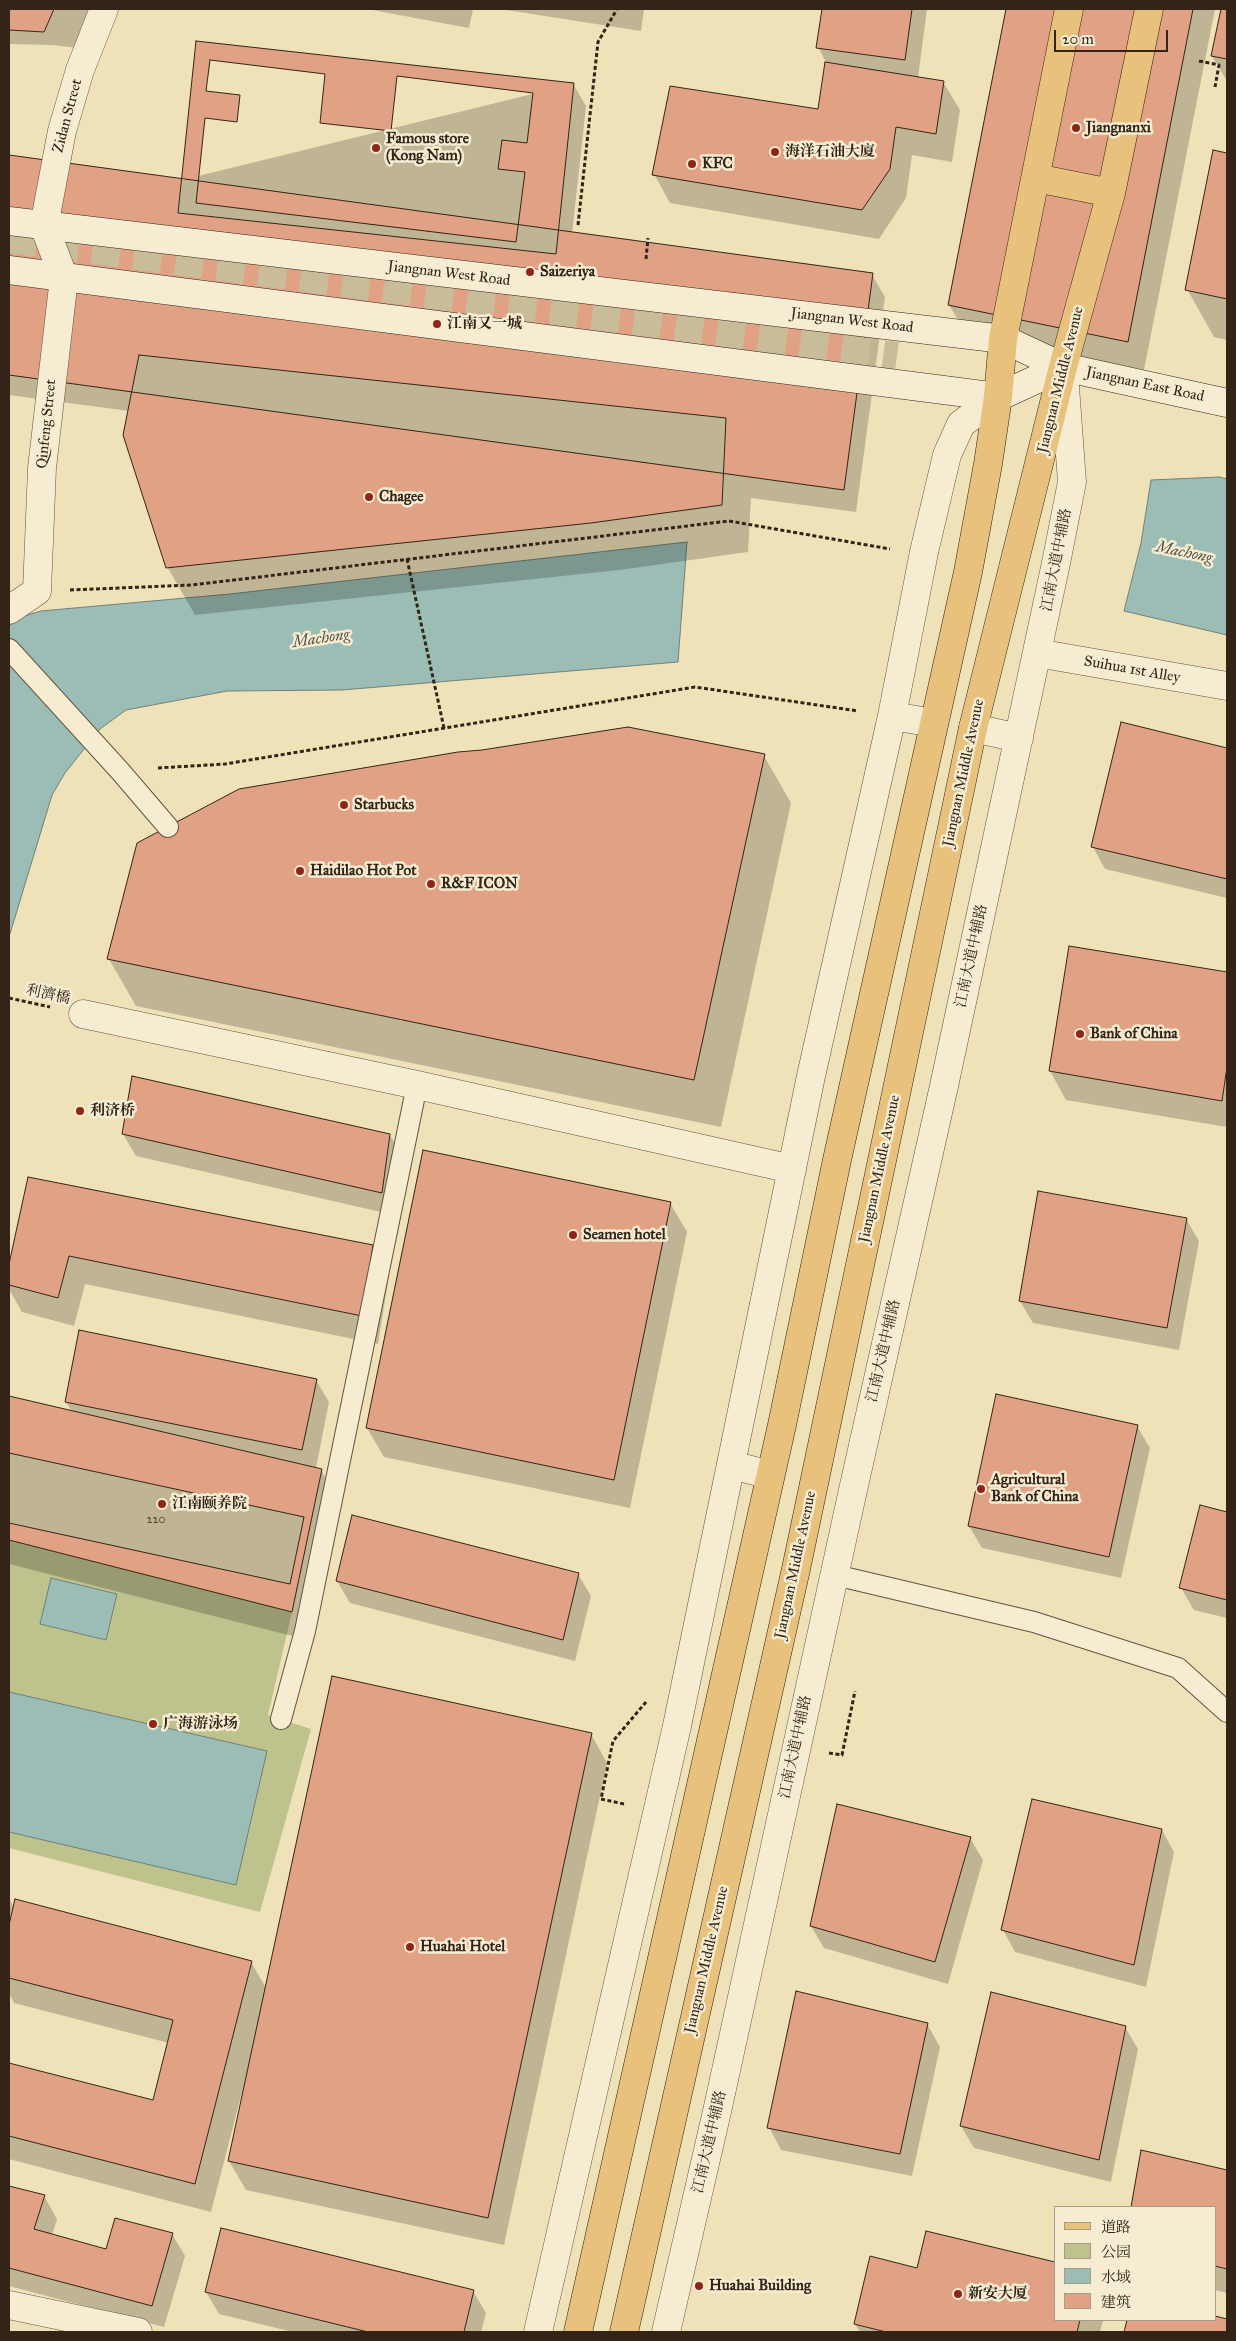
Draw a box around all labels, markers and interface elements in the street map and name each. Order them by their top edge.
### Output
scale bar [1056,20,1170,52]
text: 20 m [1062,30,1094,48]
street label: Zidan Street [49,77,87,155]
place label: Jiangnanxi [1086,119,1151,137]
marker: Jiangnanxi [1070,122,1082,134]
place label: Famous store (Kong Nam) [386,130,469,165]
marker: Famous store (Kong Nam) [370,142,382,154]
place label: 海洋石油大廈 [785,143,875,161]
marker: 海洋石油大廈 [769,146,781,158]
place label: KFC [702,155,733,173]
marker: KFC [686,158,698,170]
street label: Jiangnan West Road [387,258,511,290]
place label: Saizeriya [540,263,595,281]
marker: Saizeriya [524,266,536,278]
street label: Jiangnan West Road [790,305,914,337]
street label: Jiangnan Middle Avenue [1034,305,1088,455]
place label: 江南又一城 [447,315,522,333]
marker: 江南又一城 [431,318,443,330]
street label: Jiangnan East Road [1084,364,1206,406]
street label: Qinfeng Street [33,378,61,470]
place label: Chagee [379,488,423,506]
marker: Chagee [363,491,375,503]
street label: 江南大道中辅路 [1038,507,1076,613]
water label: Machong [1154,538,1214,568]
water label: Machong [291,626,351,652]
street label: Suihua 1st Alley [1082,653,1182,687]
street label: Jiangnan Middle Avenue [940,698,988,848]
place label: Starbucks [354,796,414,814]
marker: Starbucks [338,799,350,811]
place label: Haidilao Hot Pot [310,862,417,880]
marker: Haidilao Hot Pot [294,865,306,877]
place label: R&F ICON [441,875,518,893]
marker: R&F ICON [425,878,437,890]
street label: 江南大道中辅路 [952,903,992,1009]
street label: 利濟橋 [24,982,72,1008]
place label: Bank of China [1090,1025,1178,1043]
marker: Bank of China [1074,1028,1086,1040]
street label: Jiangnan Middle Avenue [856,1094,904,1244]
place label: 利济桥 [90,1102,135,1120]
marker: 利济桥 [74,1105,86,1117]
place label: Seamen hotel [583,1226,666,1244]
marker: Seamen hotel [567,1229,579,1241]
street label: 江南大道中辅路 [863,1298,905,1404]
place label: Agricultural Bank of China [991,1471,1079,1506]
marker: Agricultural Bank of China [975,1483,987,1495]
street label: Jiangnan Middle Avenue [772,1490,820,1640]
place label: 江南颐养院 [172,1495,247,1513]
marker: 江南颐养院 [156,1498,168,1510]
house number: 220 [147,1513,165,1527]
street label: 江南大道中辅路 [776,1694,816,1800]
place label: 广海游泳场 [163,1715,238,1733]
marker: 广海游泳场 [147,1718,159,1730]
street label: Jiangnan Middle Avenue [681,1885,733,2035]
place label: Huahai Hotel [420,1938,505,1956]
marker: Huahai Hotel [404,1941,416,1953]
street label: 江南大道中辅路 [689,2089,731,2195]
legend [1054,2206,1216,2321]
text: 道路 [1101,2218,1131,2236]
text: 公园 [1101,2243,1131,2261]
text: 水域 [1101,2268,1131,2286]
place label: Huahai Building [709,2277,811,2295]
marker: Huahai Building [693,2280,705,2292]
place label: 新安大厦 [968,2285,1028,2303]
marker: 新安大厦 [952,2288,964,2300]
text: 建筑 [1101,2293,1131,2311]

